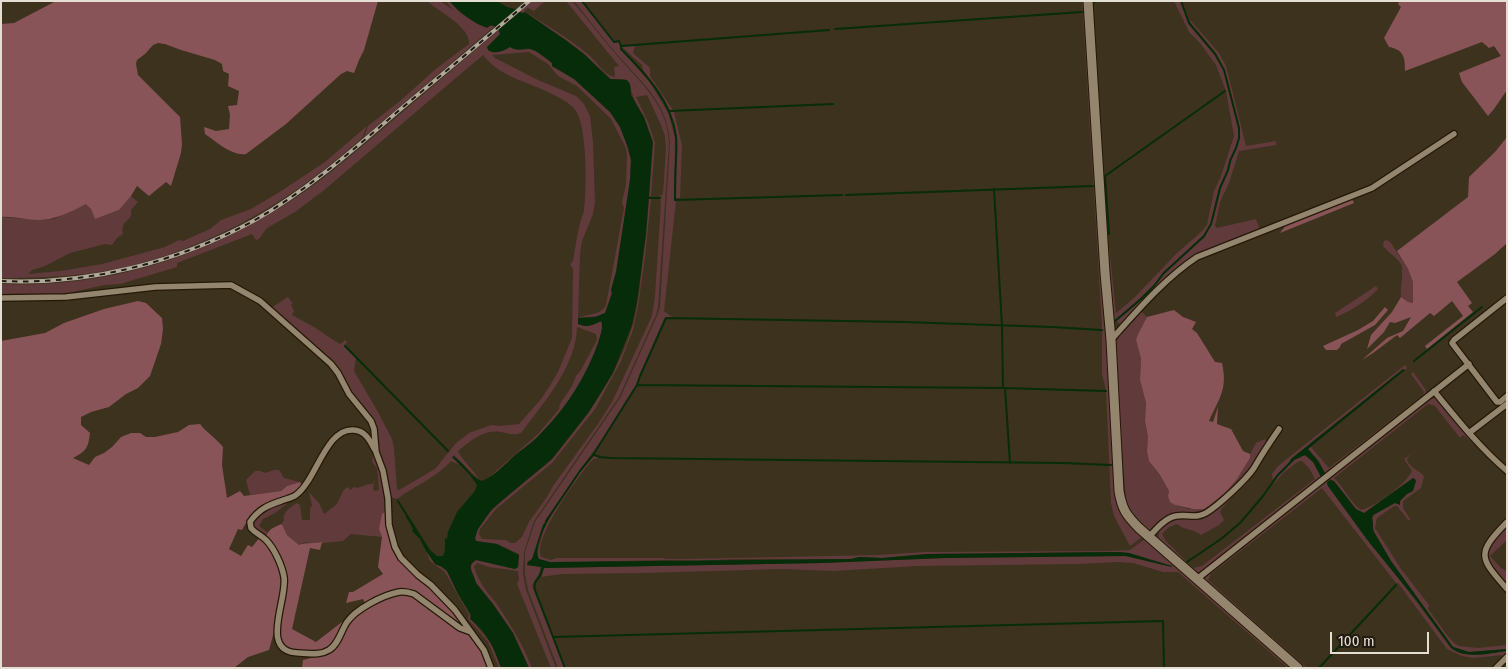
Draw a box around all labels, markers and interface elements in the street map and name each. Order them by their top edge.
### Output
scale bar [1333,622,1432,654]
text: 100 m [1338,632,1375,650]

